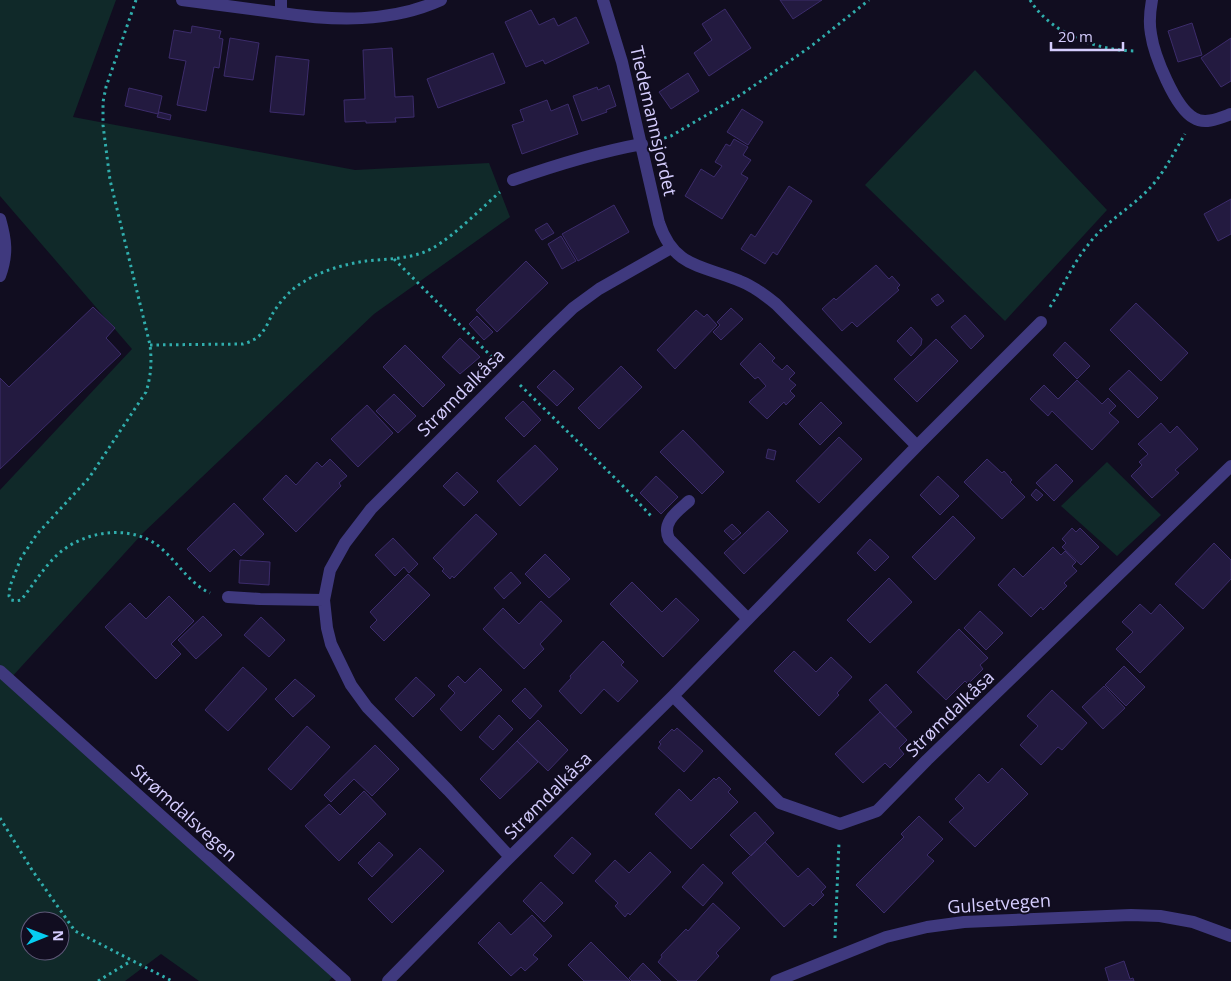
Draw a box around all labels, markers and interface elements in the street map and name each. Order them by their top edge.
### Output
scale bar [1051,20,1124,52]
text: 20 m [1058,26,1093,46]
street label: Tiedemannsjordet [625,43,683,198]
street label: Strømdalkåsa [411,343,509,441]
street label: Strømdalkåsa [900,665,999,762]
street label: Strømdalkåsa [498,746,596,844]
street label: Strømdalsvegen [126,758,243,866]
street label: Gulsetvegen [946,887,1052,919]
north arrow [20,911,70,961]
text: N [49,930,68,942]

